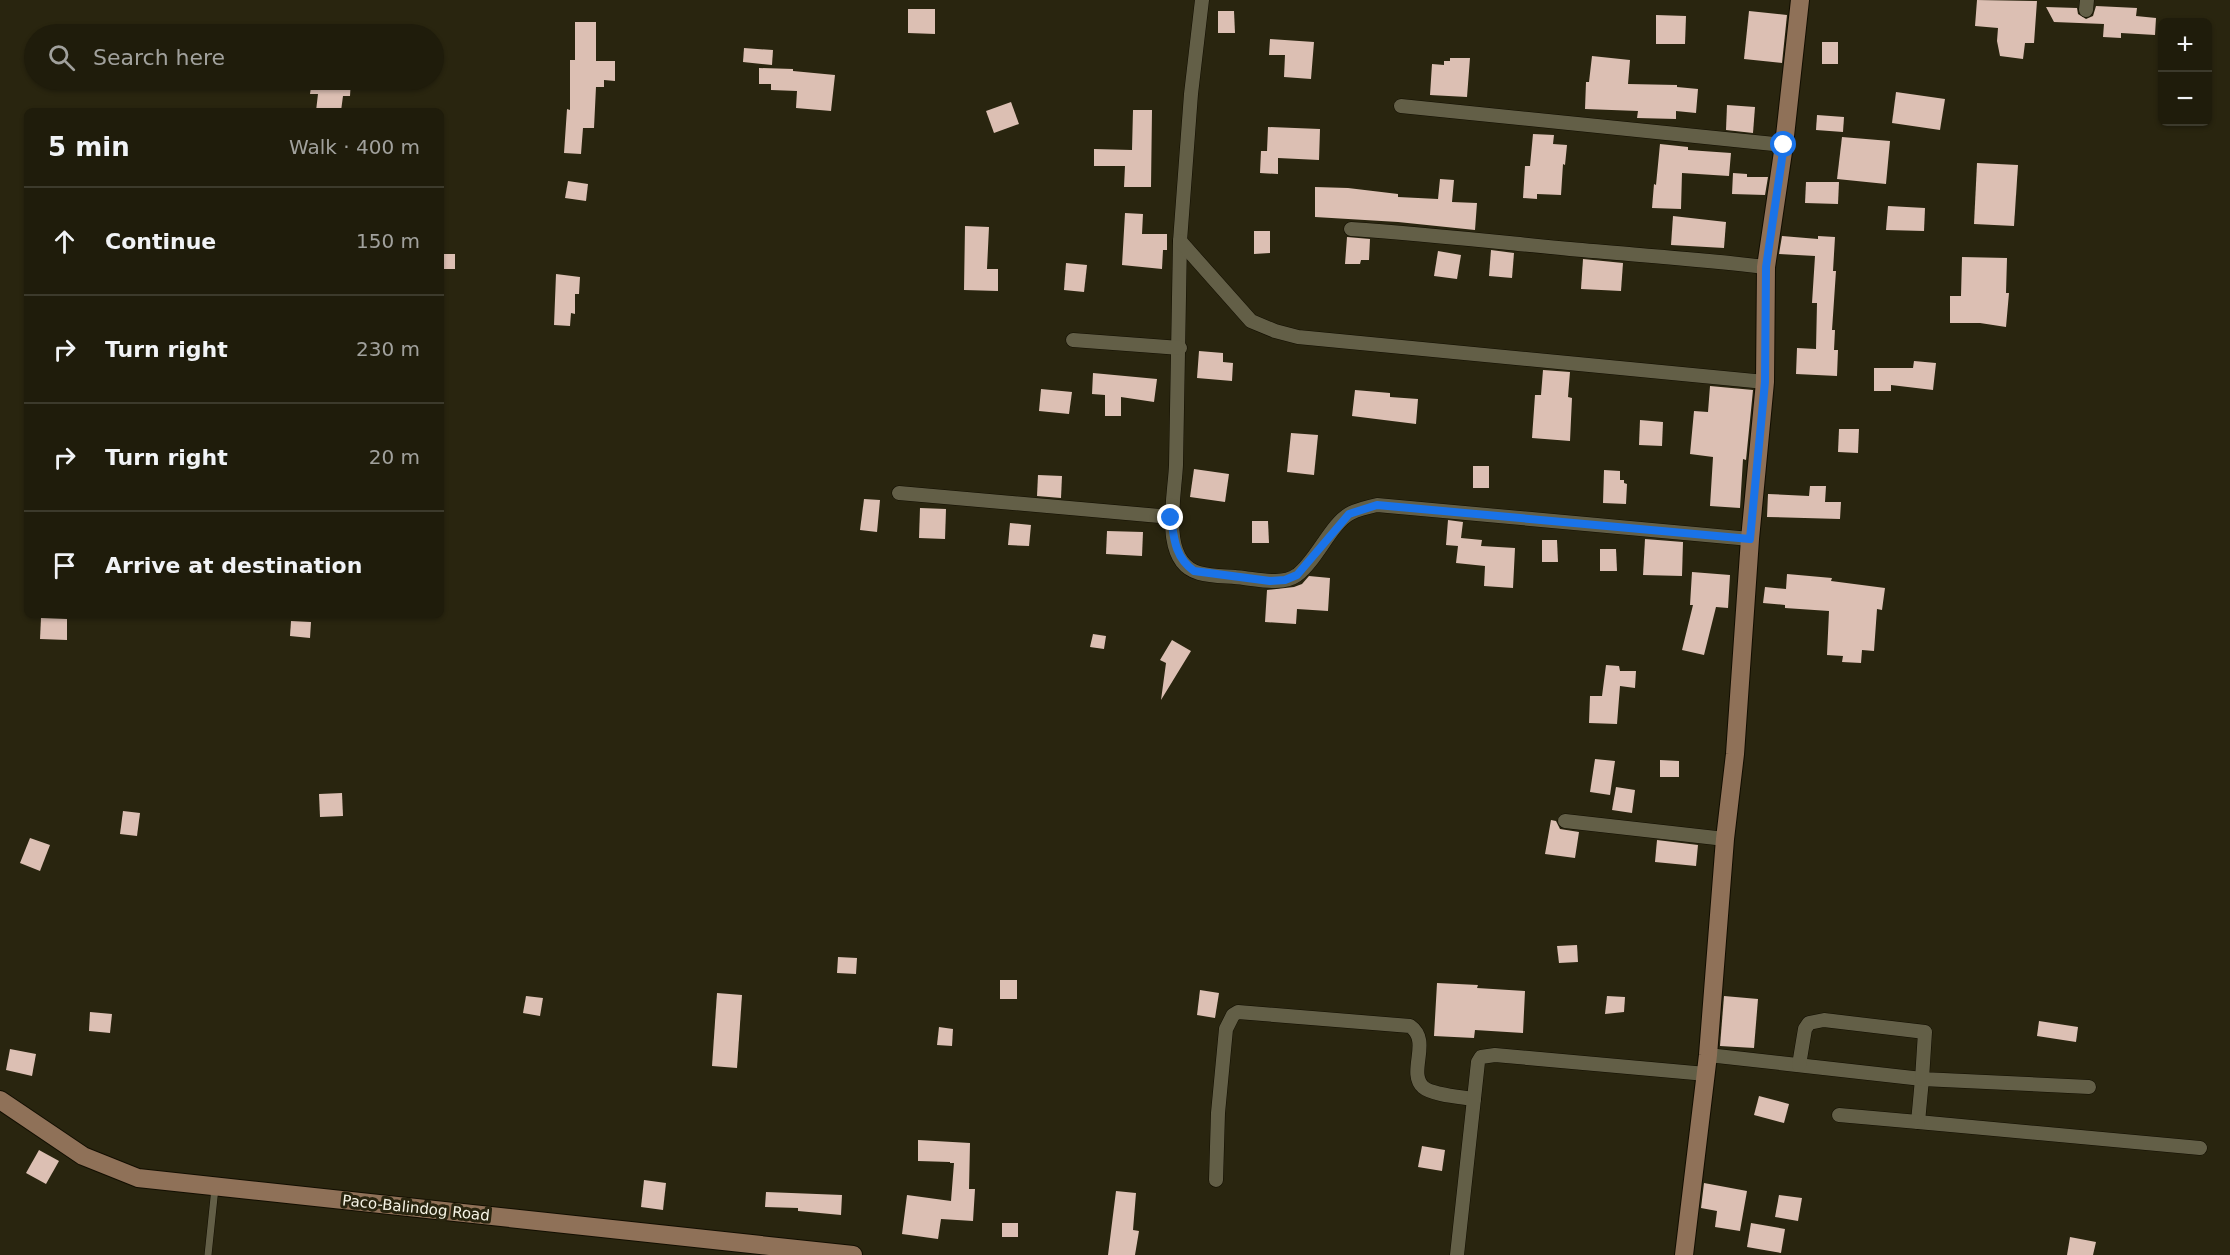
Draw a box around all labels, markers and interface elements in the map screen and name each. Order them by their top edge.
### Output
map controls [2158,18,2212,126]
button: + [2158,18,2212,72]
search box [24,24,444,90]
icon: search [45,41,78,74]
text: Search here [93,45,225,70]
button: − [2158,72,2212,126]
route start [1770,131,1796,157]
text: 5 min [48,132,130,162]
text: Walk · 400 m [289,135,420,159]
icon: ahead [48,225,81,258]
text: Continue [105,229,216,254]
text: 150 m [356,229,420,253]
icon: right [48,333,81,366]
text: Turn right [105,337,228,362]
text: 230 m [356,337,420,361]
icon: right [48,441,81,474]
text: Turn right [105,445,228,470]
text: 20 m [369,445,420,469]
route end [1157,504,1183,530]
icon: arrive [48,549,81,582]
text: Arrive at destination [105,553,362,578]
street label: Paco-Balindog Road [341,1191,491,1225]

